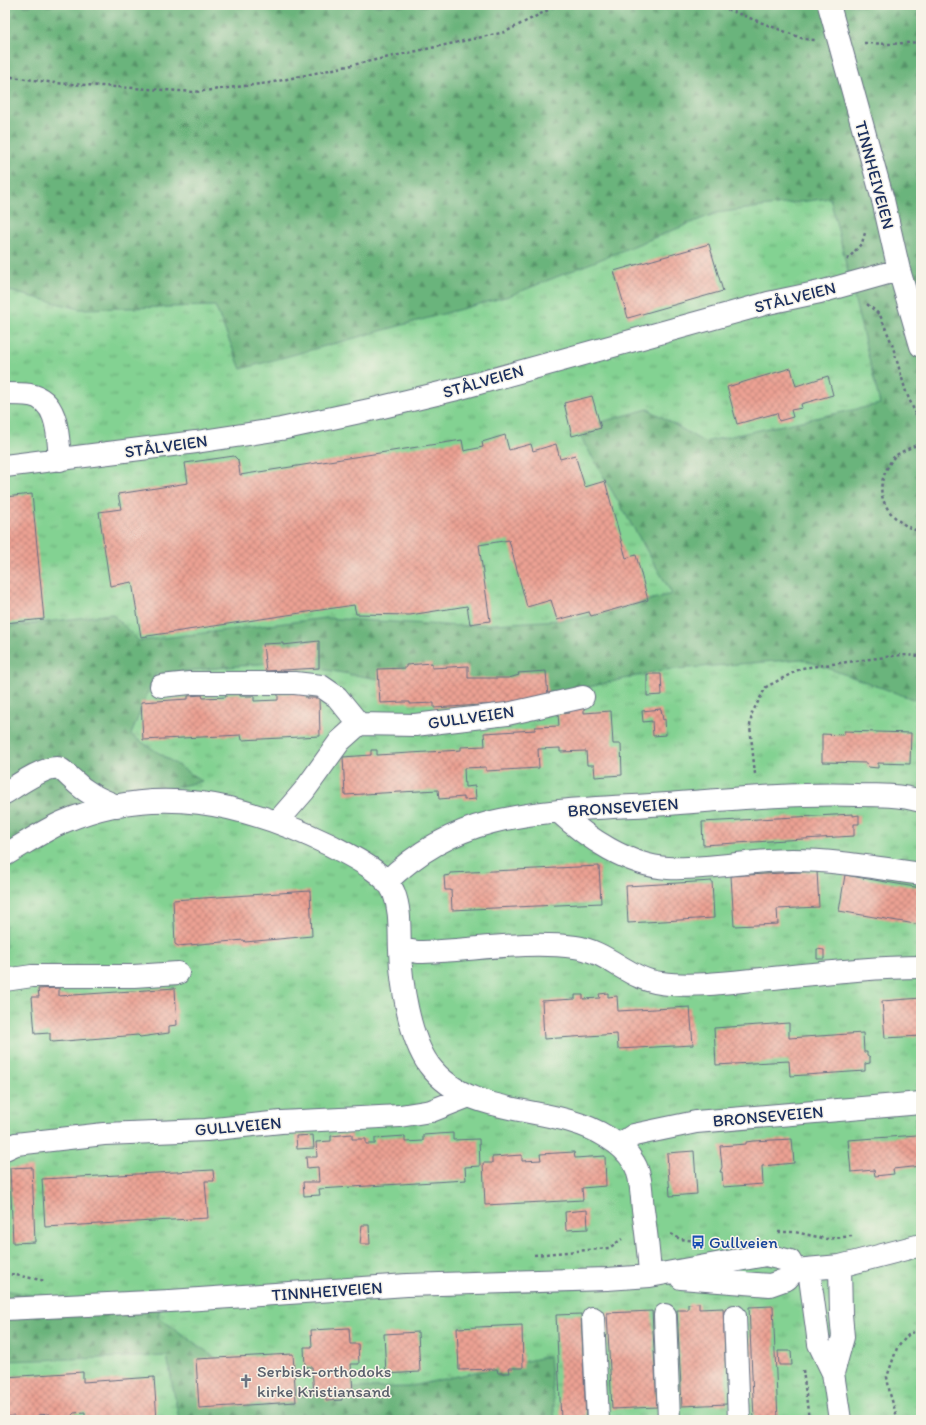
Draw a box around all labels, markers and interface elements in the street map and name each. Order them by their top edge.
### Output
street label: TINNHEIVEIEN [851,119,899,231]
street label: STÅLVEIEN [752,277,838,317]
street label: STÅLVEIEN [440,360,526,402]
street label: STÅLVEIEN [123,430,209,462]
street label: GULLVEIEN [427,701,515,733]
street label: BRONSEVEIEN [567,793,679,821]
street label: BRONSEVEIEN [712,1101,824,1131]
street label: GULLVEIEN [194,1112,282,1140]
place label: Gullveien [709,1232,778,1252]
bus stop icon: Gullveien [690,1234,706,1250]
street label: TINNHEIVEIEN [271,1277,383,1305]
place label: Serbisk-orthodoks kirke Kristiansand [257,1361,391,1401]
church icon: Serbisk-orthodoks kirke Kristiansand [238,1373,254,1389]

